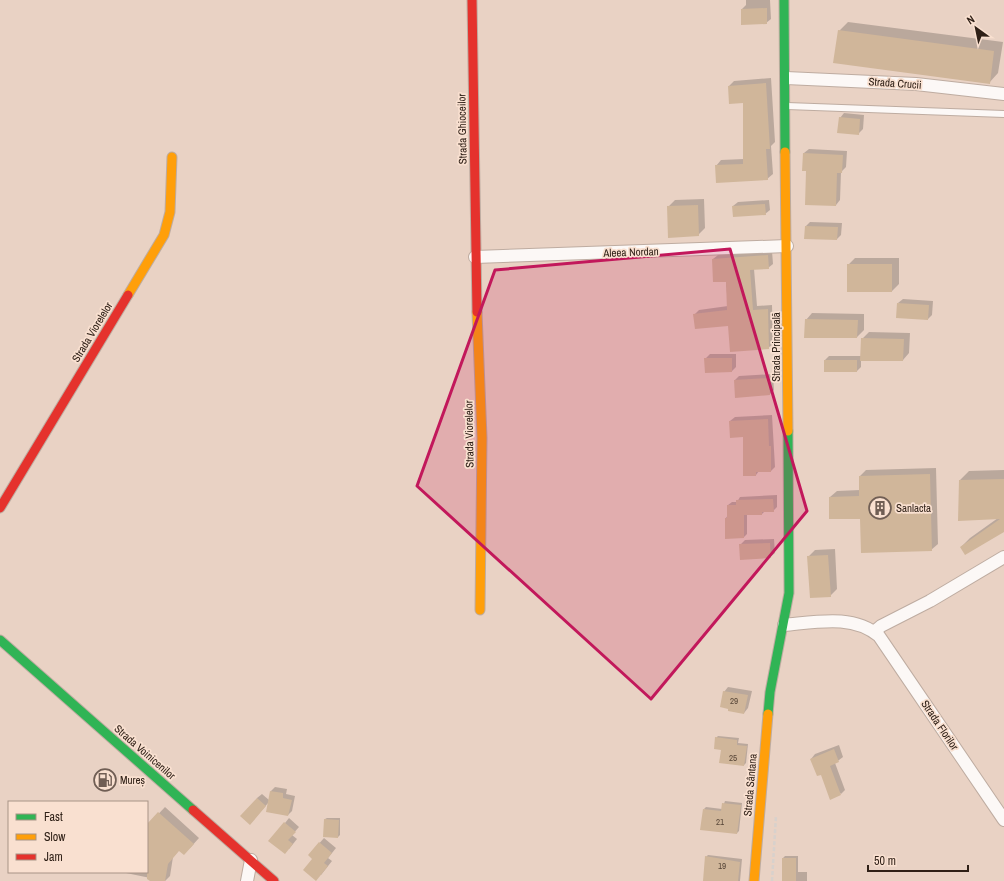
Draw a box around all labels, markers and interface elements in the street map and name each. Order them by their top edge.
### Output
north arrow [956,8,996,48]
text: N [964,12,977,27]
street label: Strada Crucii [868,74,922,92]
street label: Strada Ghioceilor [454,94,470,164]
street label: Aleea Nordan [602,244,659,260]
street label: Strada Viorelelor [69,299,115,365]
street label: Strada Principală [769,312,783,382]
street label: Strada Viorelelor [461,400,477,468]
building icon: Sanlacta [867,495,893,521]
place label: Sanlacta [896,501,931,515]
house number: 29 [730,695,738,707]
street label: Strada Florilor [918,697,962,753]
street label: Strada Voinicenilor [111,722,179,782]
house number: 25 [729,752,737,764]
street label: Strada Sântana [740,753,760,817]
fuel station icon: Mureș [92,767,118,793]
place label: Mureș [120,773,146,787]
legend [8,801,148,873]
text: Fast [44,809,63,825]
house number: 21 [716,816,724,828]
text: Slow [44,829,66,845]
scale bar [868,847,968,873]
text: Jam [44,849,63,865]
text: 50 m [874,853,896,869]
house number: 19 [718,860,726,872]

